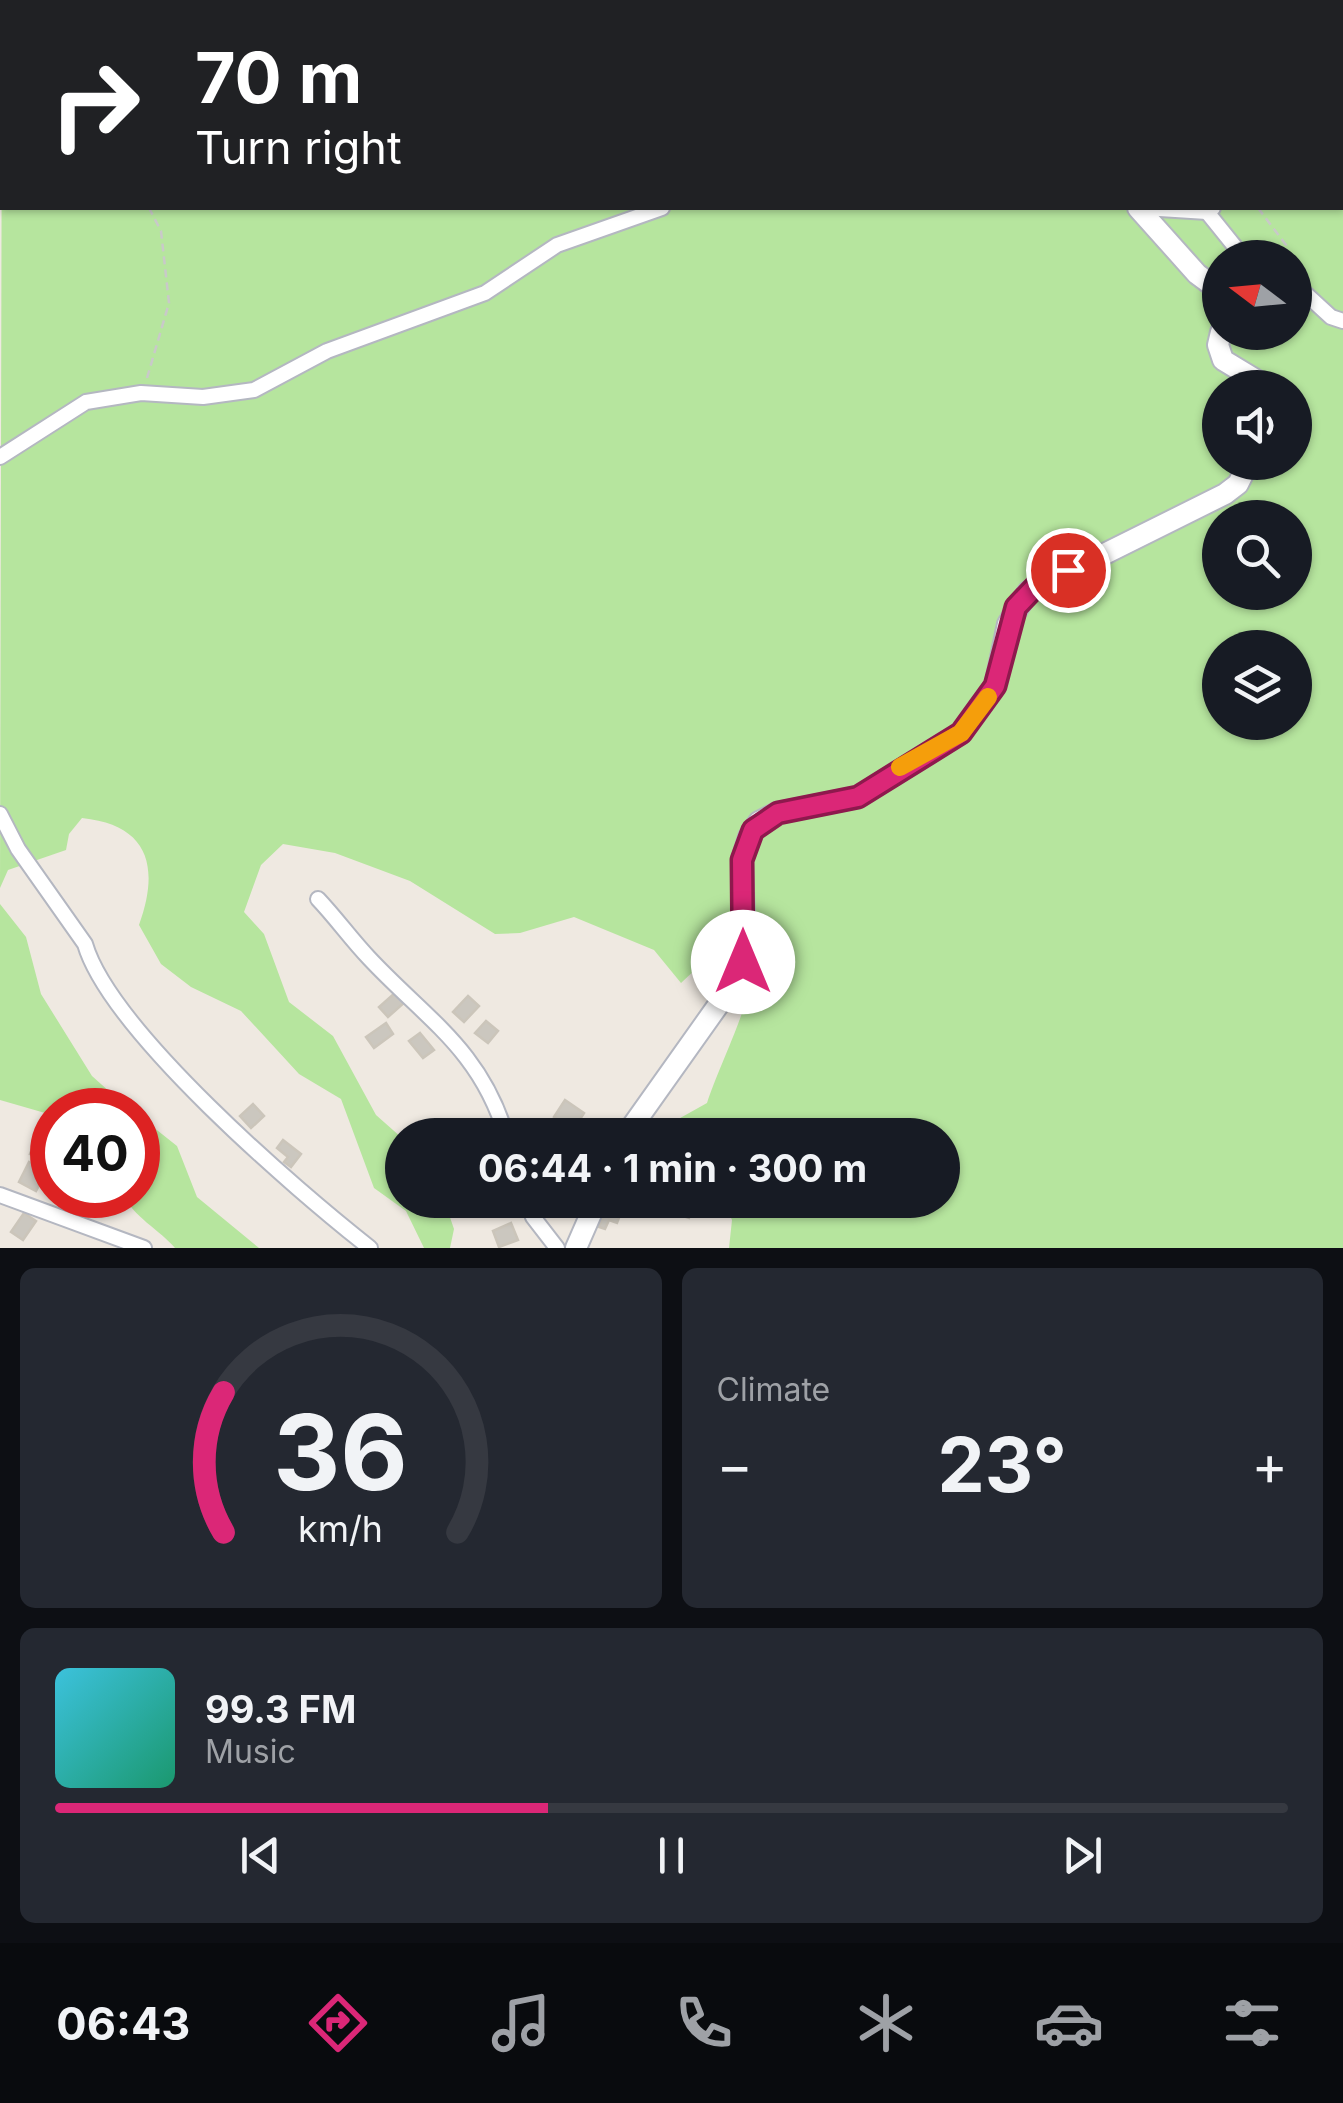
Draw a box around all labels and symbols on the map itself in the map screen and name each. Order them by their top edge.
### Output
north arrow [1202,240,1312,350]
pin [1026,528,1111,613]
position arrow [691,910,795,1014]
speed limit sign: 40 [30,1088,160,1218]

